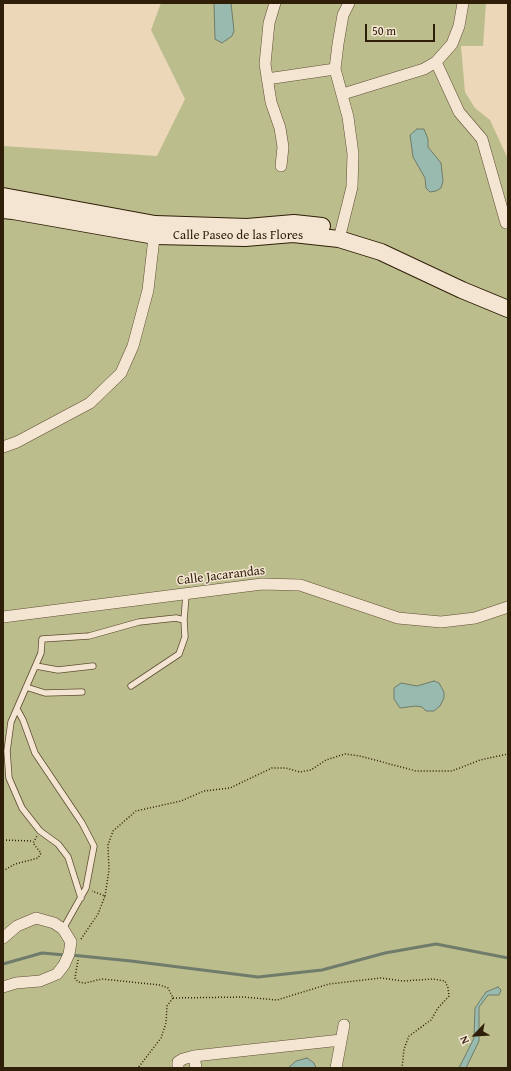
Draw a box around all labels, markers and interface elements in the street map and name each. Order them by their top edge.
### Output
scale bar [367,16,437,42]
text: 50 m [372,22,396,39]
street label: Calle Paseo de las Flores [173,228,303,244]
street label: Calle Jacarandas [176,563,266,589]
north arrow [455,1015,495,1055]
text: N [455,1033,473,1047]

